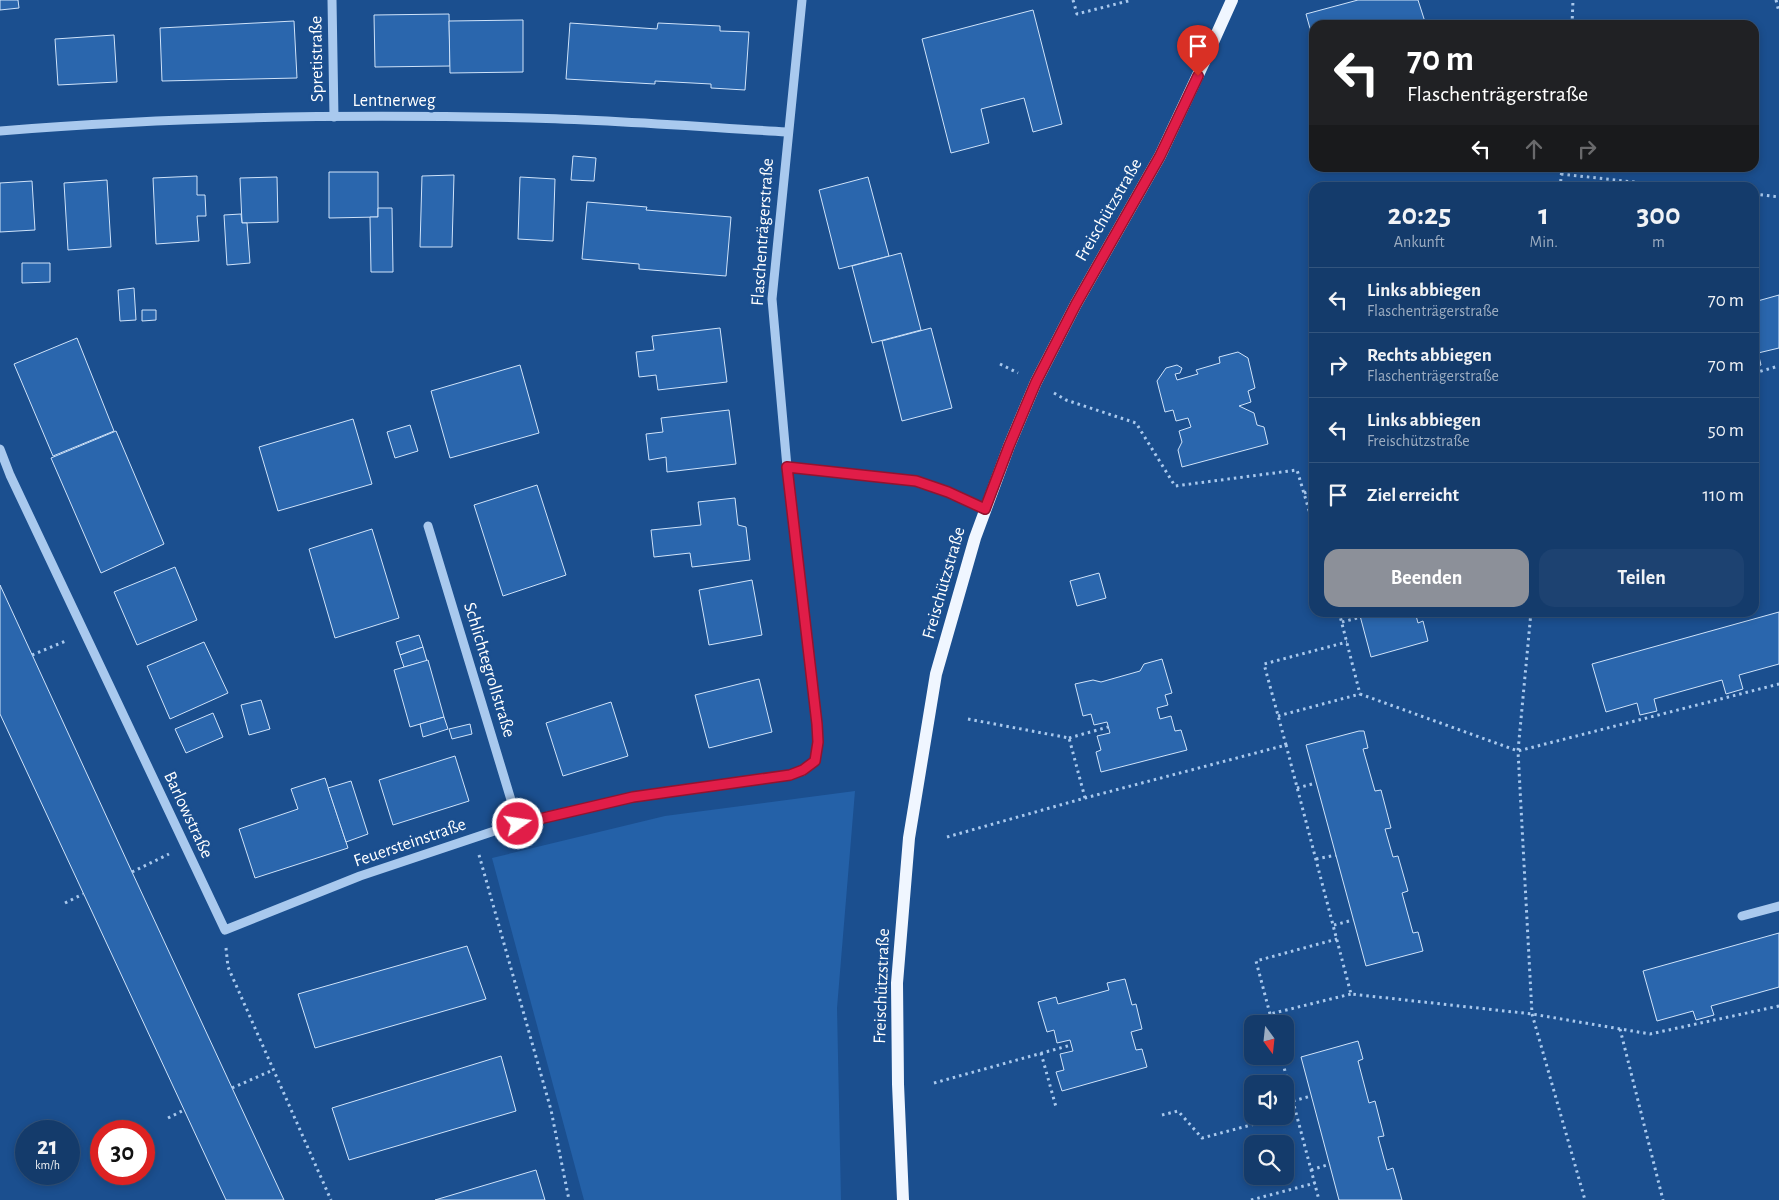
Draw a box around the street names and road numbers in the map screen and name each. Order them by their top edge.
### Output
street label: Spretistraße [307,16,327,102]
street label: Lentnerweg [353,92,436,110]
street label: Freischützstraße [1072,155,1146,265]
street label: Flaschenträgerstraße [749,157,777,307]
street label: Freischützstraße [919,525,969,641]
street label: Schlichtegrollstraße [460,600,518,740]
street label: Barlowstraße [160,769,216,861]
street label: Feuersteinstraße [352,815,468,871]
street label: Freischützstraße [871,928,893,1044]

